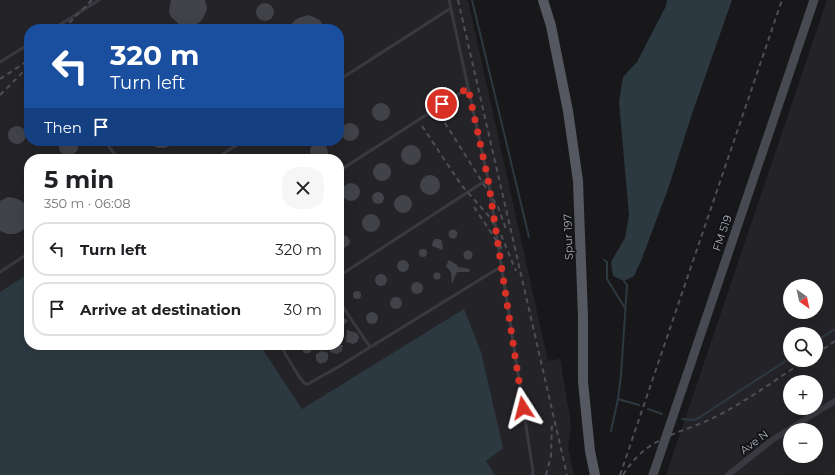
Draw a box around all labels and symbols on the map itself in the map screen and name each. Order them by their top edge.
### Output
pin [425,87,459,121]
street label: FM 519 [709,213,735,253]
street label: Spur 197 [560,214,576,260]
north arrow [783,279,823,319]
position arrow [502,387,544,429]
street label: Ave N [737,427,771,457]

